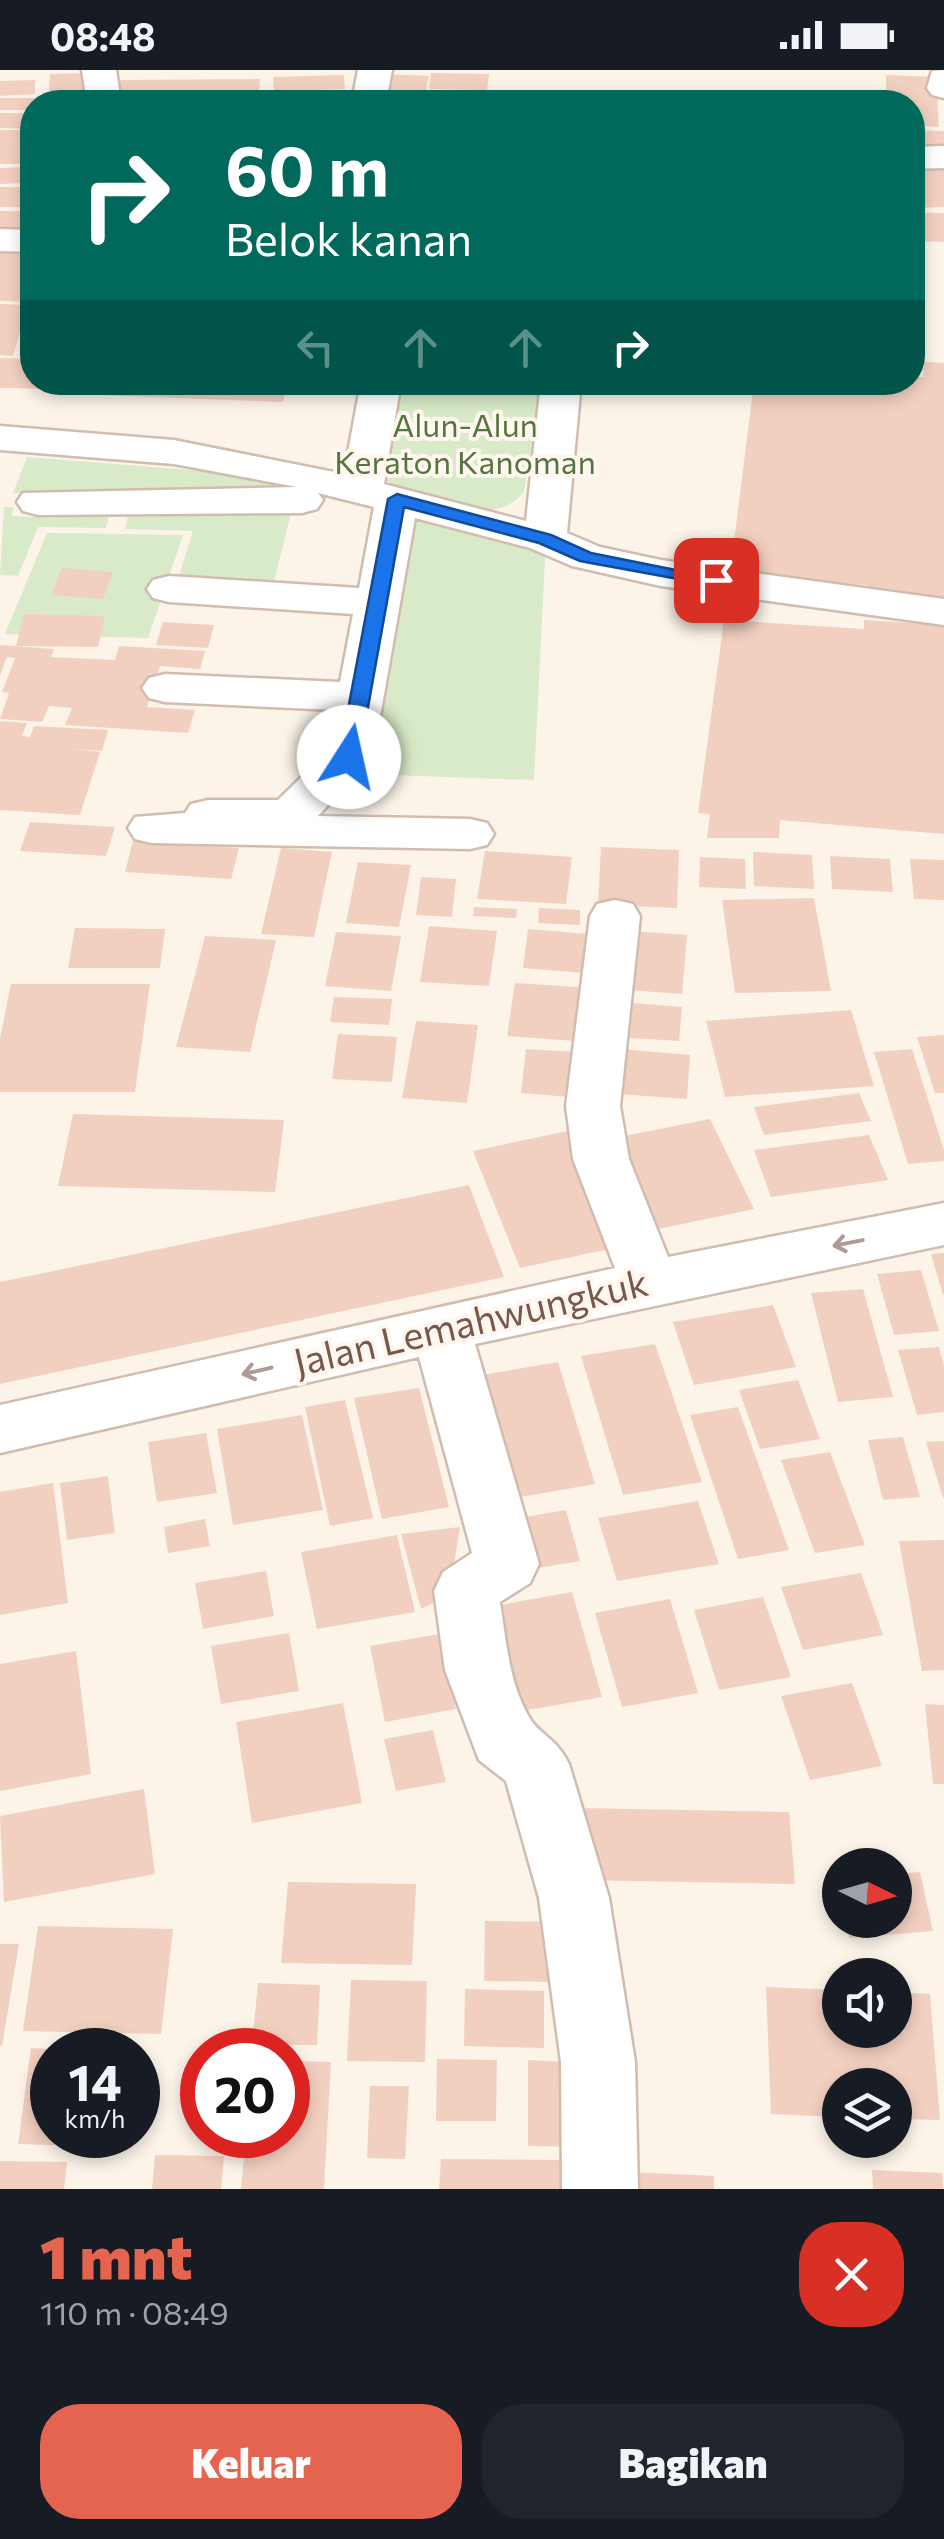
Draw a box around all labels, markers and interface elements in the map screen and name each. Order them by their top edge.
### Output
text: 08:48 [50,12,156,59]
text: 60 m [225,125,389,210]
icon: right [60,130,190,260]
text: Belok kanan [225,210,472,265]
icon: left [288,320,343,375]
icon: ahead [393,320,448,375]
icon: ahead [498,320,553,375]
icon: right [603,320,658,375]
park label: Alun-Alun Keraton Kanoman [334,404,596,481]
pin [674,538,759,623]
icon: arrive [689,553,744,608]
position arrow [297,705,401,809]
one-way arrow [832,1234,865,1253]
street label: Jalan Lemahwungkuk [289,1257,652,1384]
one-way arrow [242,1363,274,1381]
north arrow [822,1848,912,1938]
map controls [822,1848,912,2158]
button: sound [822,1958,912,2048]
speed limit sign: 20 [180,2028,310,2158]
text: 14 [68,2050,122,2111]
button: layers [822,2068,912,2158]
text: km/h [65,2103,125,2133]
text: 1 mnt [40,2218,192,2291]
button: close [799,2222,904,2327]
text: 110 m · 08:49 [40,2292,229,2332]
button: Keluar [40,2404,462,2519]
button: Bagikan [482,2404,904,2519]

